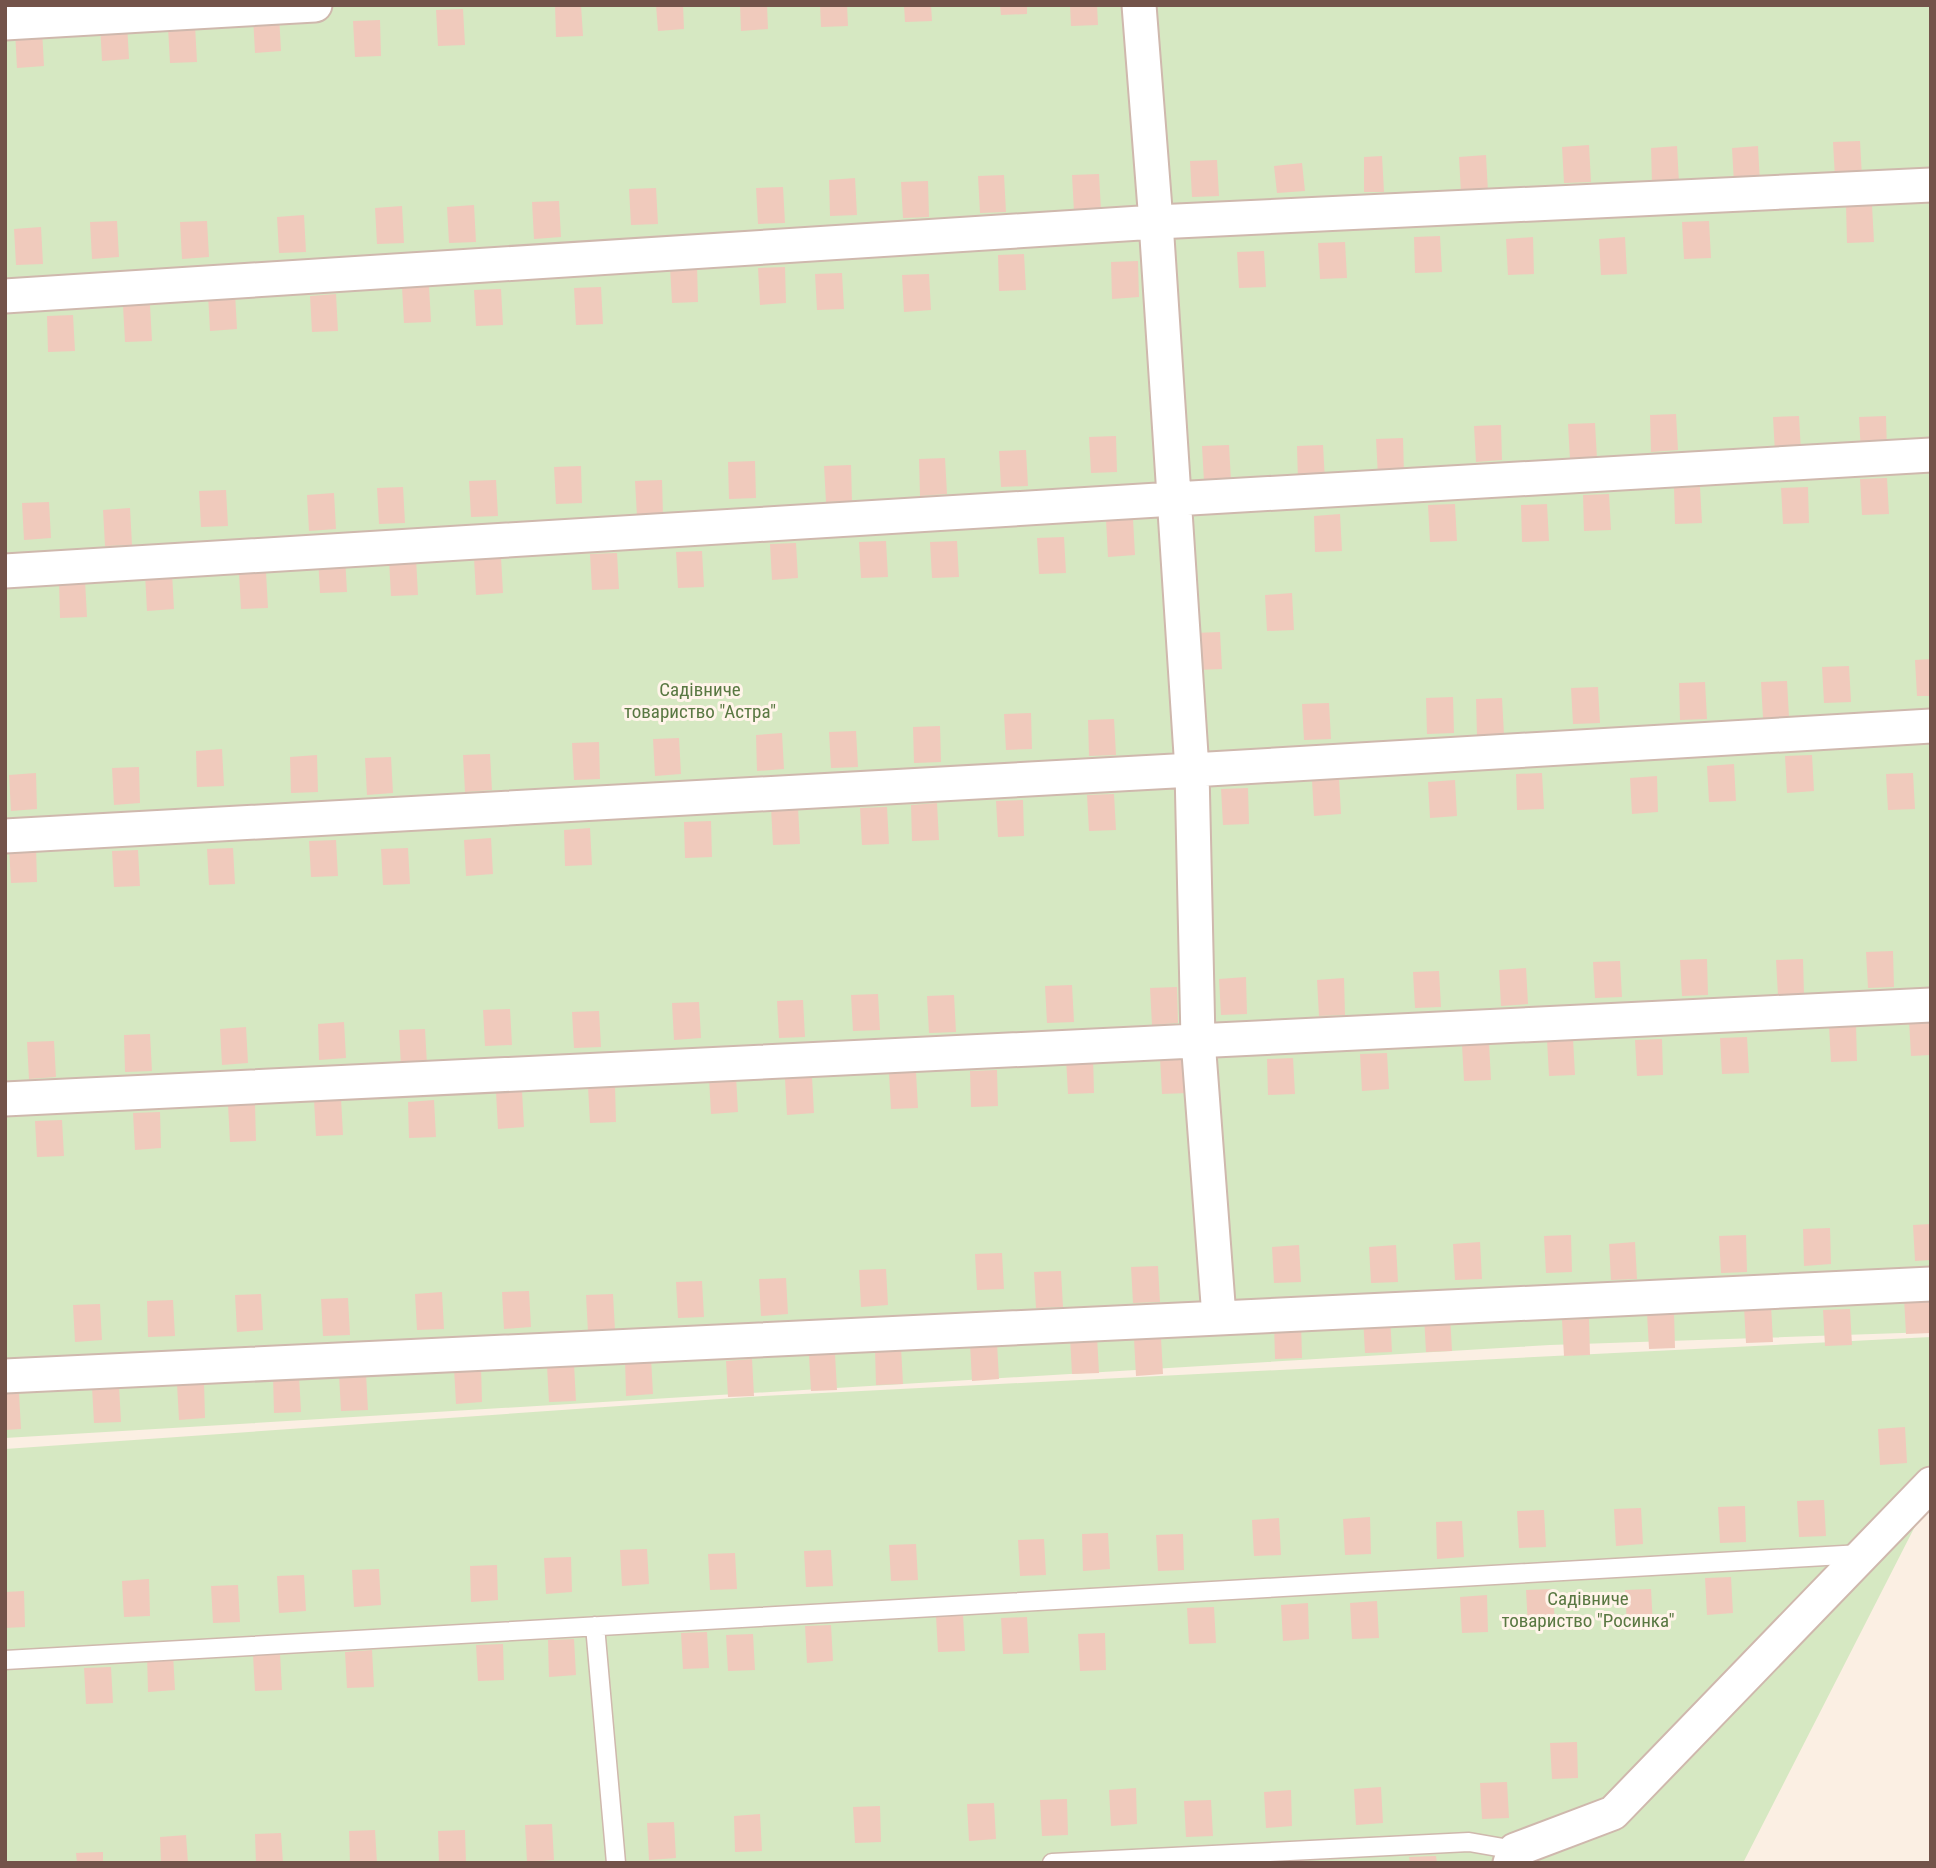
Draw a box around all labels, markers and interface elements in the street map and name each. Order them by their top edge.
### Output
park label: Садівниче товариство "Астра" [624,678,776,723]
park label: Садівниче товариство "Росинка" [1501,1587,1675,1632]

